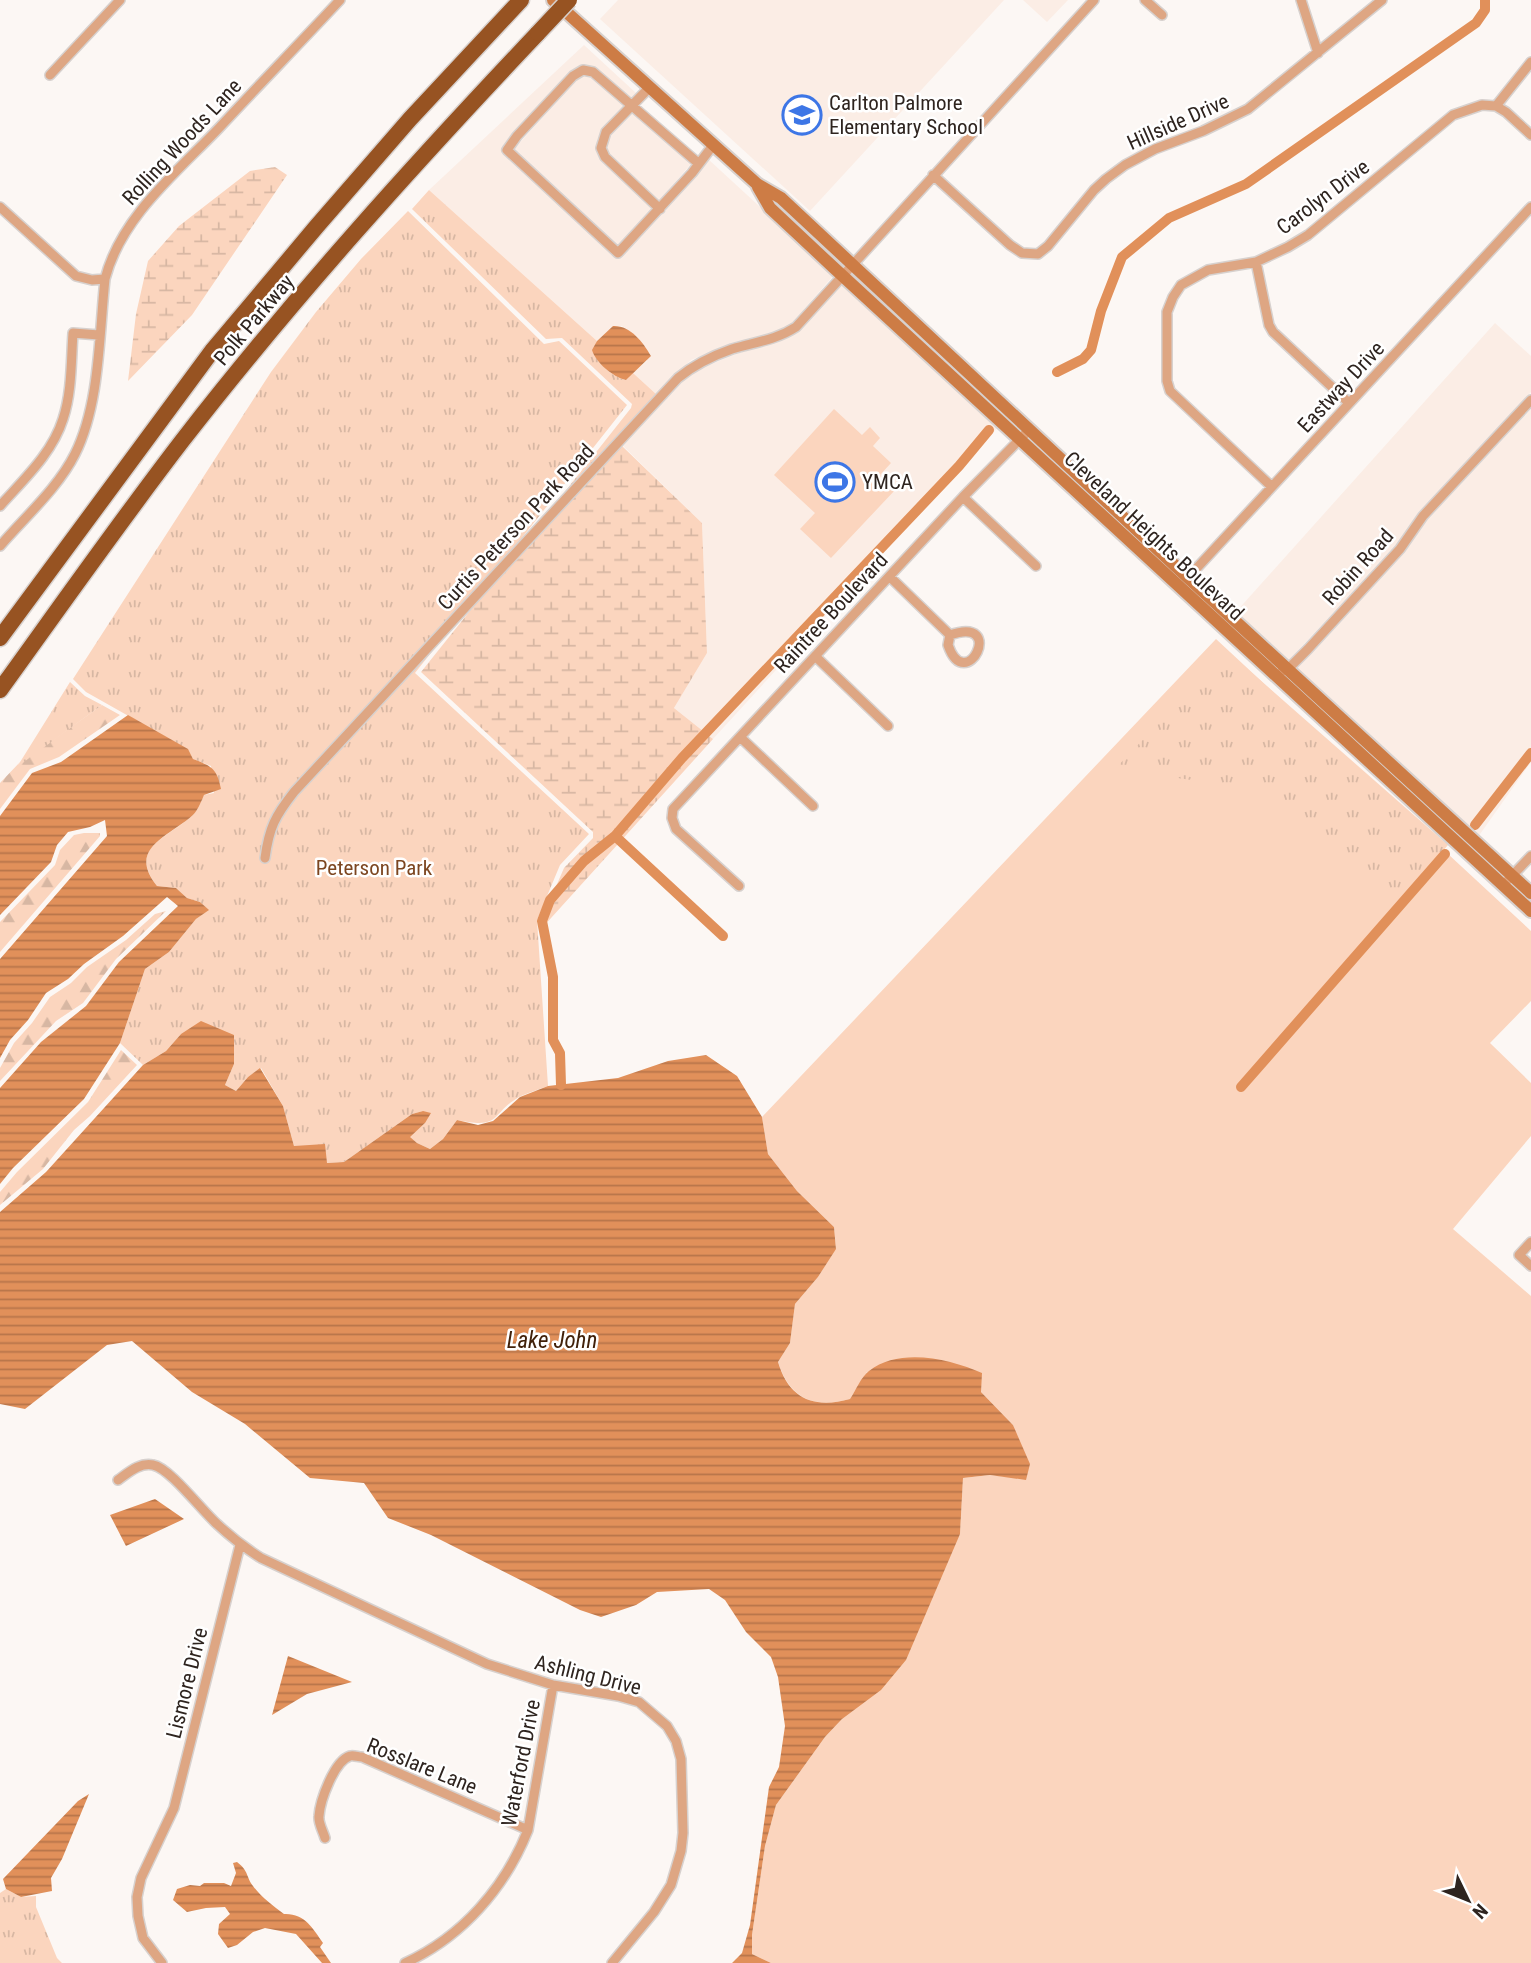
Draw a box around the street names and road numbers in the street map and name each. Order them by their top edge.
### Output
street label: Rolling Woods Lane [118,74,247,210]
street label: Hillside Drive [1123,89,1233,155]
street label: Carolyn Drive [1272,154,1374,239]
street label: Polk Parkway [209,270,299,370]
street label: Eastway Drive [1293,337,1389,437]
street label: Curtis Peterson Park Road [433,439,599,615]
street label: Cleveland Heights Boulevard [1059,447,1249,625]
street label: Robin Road [1318,524,1398,610]
street label: Raintree Boulevard [769,548,893,678]
street label: Lismore Drive [162,1625,212,1741]
street label: Ashling Drive [532,1650,644,1700]
street label: Waterford Drive [497,1697,545,1829]
street label: Rosslare Lane [363,1733,481,1799]

